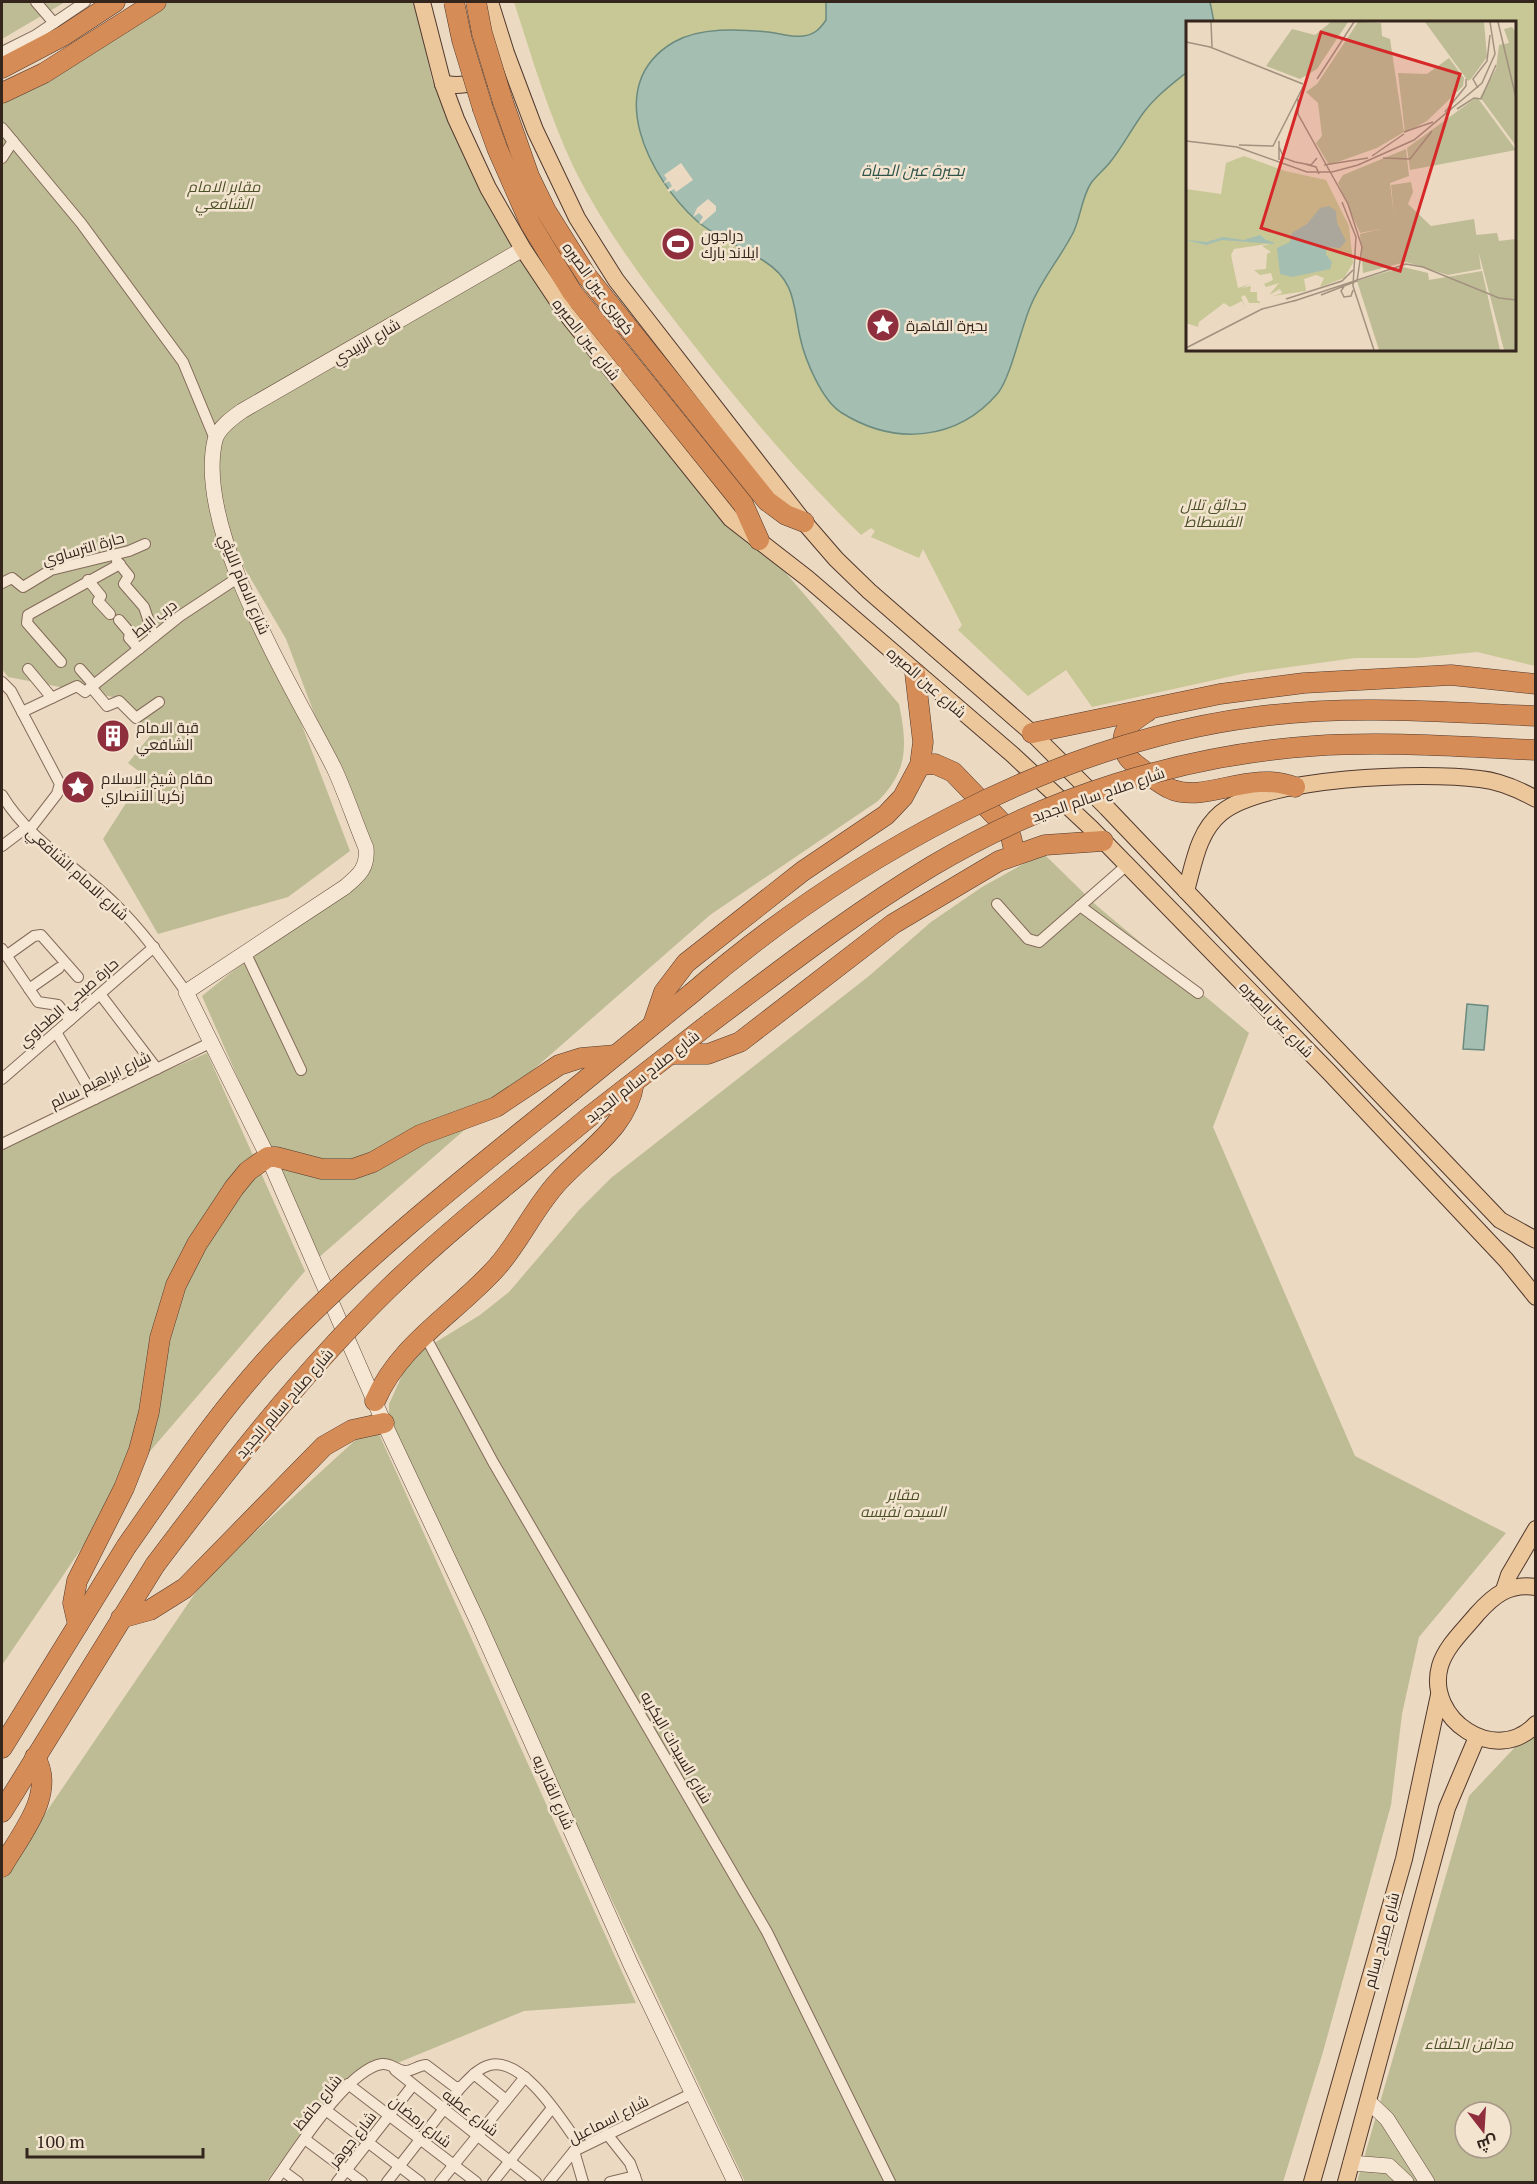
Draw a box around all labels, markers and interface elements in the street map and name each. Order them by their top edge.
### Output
inset map [1186,21,1516,351]
water label: بحيرة عين الحياة [861,159,965,181]
park label: مقابر الامام الشافعي [187,176,261,216]
place label: دراجون ايلاند بارك [701,225,759,262]
sports icon: دراجون ايلاند بارك [660,226,696,262]
street label: كوبرى عين الصيره [558,238,639,339]
street label: شارع عين الصيره [547,294,625,385]
place icon: بحيرة القاهرة [865,307,901,343]
street label: شارع الزبيدي [328,314,405,371]
place label: بحيرة القاهرة [906,315,988,335]
park label: حدائق تلال الفسطاط [1180,494,1246,531]
street label: حارة الترساوي [40,527,127,572]
street label: شارع الامام الليثي [212,531,275,638]
street label: درب البط [128,594,180,642]
street label: شارع عين الصيره [882,642,971,723]
place label: قبة الامام الشافعي [136,717,199,757]
building icon: قبة الامام الشافعي [95,718,131,754]
street label: شارع صلاح سالم الجديد [1029,762,1168,828]
place label: مقام شيخ الاسلام زكريا الأنصاري [101,768,213,808]
place icon: مقام شيخ الاسلام زكريا الأنصاري [60,769,96,805]
street label: شارع الامام الشافعي [21,822,133,926]
street label: حارة صبحي الطحاوي [14,953,124,1053]
street label: شارع عين الصيره [1234,977,1318,1063]
street label: شارع صلاح سالم الجديد [581,1025,704,1128]
street label: شارع ابراهيم سالم [46,1046,155,1114]
street label: شارع صلاح سالم الجديد [231,1344,339,1463]
park label: مقابر السيده نفيسه [860,1484,948,1521]
street label: شارع السيدات البكريه [635,1687,717,1808]
street label: شارع القادريه [527,1751,579,1833]
street label: شارع صلاح سالم [1359,1890,1405,1991]
park label: مدافن الحلفاء [1425,2033,1514,2053]
street label: شارع حافظ [288,2070,347,2135]
street label: شارع عطيه [438,2084,503,2142]
street label: شارع رمضان [385,2090,456,2153]
street label: شارع اسماعيل [564,2090,652,2150]
north arrow [1453,2100,1513,2160]
street label: شارع جوهر [323,2107,382,2173]
scale bar [27,2121,202,2159]
text: 100 m [36,2129,85,2153]
text: ش [1474,2131,1500,2158]

